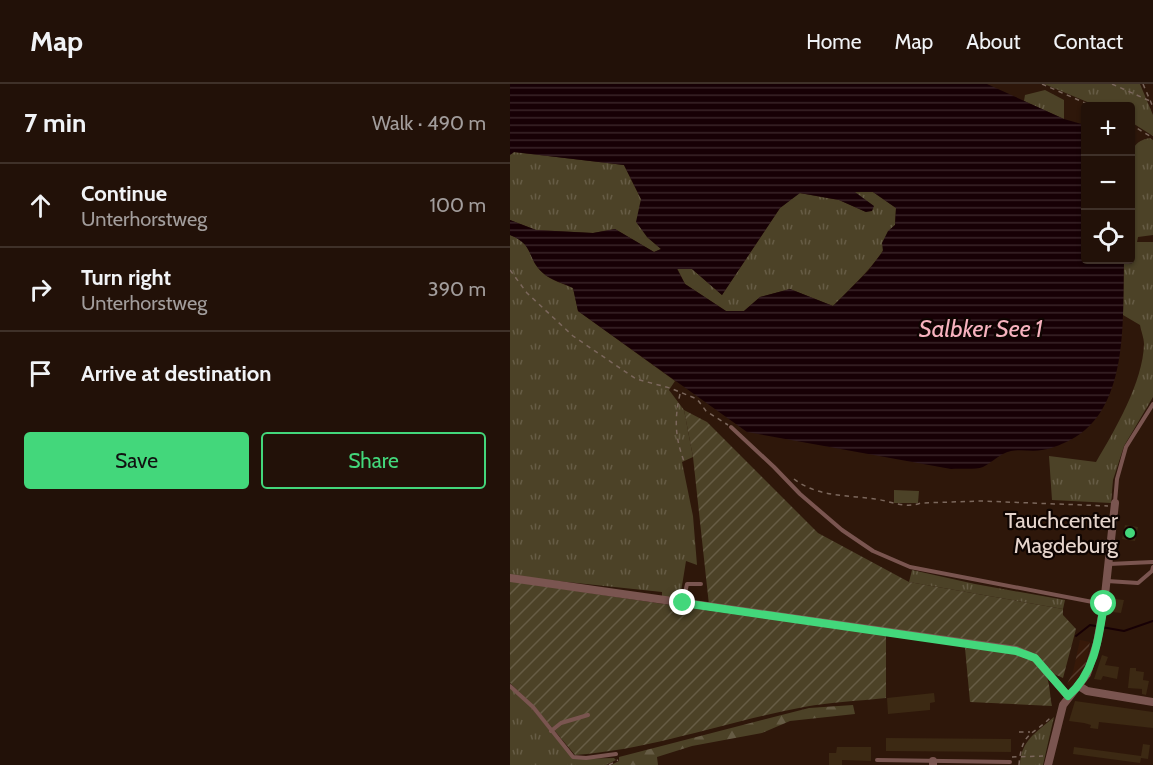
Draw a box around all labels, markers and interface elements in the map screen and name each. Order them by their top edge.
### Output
text: Map [30,24,83,58]
text: Home [806,29,862,54]
text: Map [895,29,933,54]
text: About [966,29,1020,54]
text: Contact [1053,29,1123,54]
map controls [1081,102,1135,264]
button: + [1081,102,1135,156]
text: 7 min [24,107,86,139]
text: Walk · 490 m [372,111,486,135]
button: − [1081,156,1135,210]
text: Continue [81,180,167,207]
icon: ahead [24,189,57,222]
text: 100 m [430,193,486,217]
text: Unterhorstweg [81,207,207,231]
button: locate [1081,210,1135,264]
text: Turn right [81,264,171,291]
icon: right [24,273,57,306]
text: 390 m [428,277,486,301]
text: Unterhorstweg [81,291,207,315]
water label: Salbker See 1 [919,314,1043,343]
icon: arrive [24,357,57,390]
text: Arrive at destination [81,360,271,387]
button: Save [24,432,249,489]
button: Share [261,432,486,489]
place label: Tauchcenter Magdeburg [1005,507,1119,559]
marker: Tauchcenter Magdeburg [1123,526,1137,540]
route end [669,589,695,615]
route start [1090,590,1116,616]

